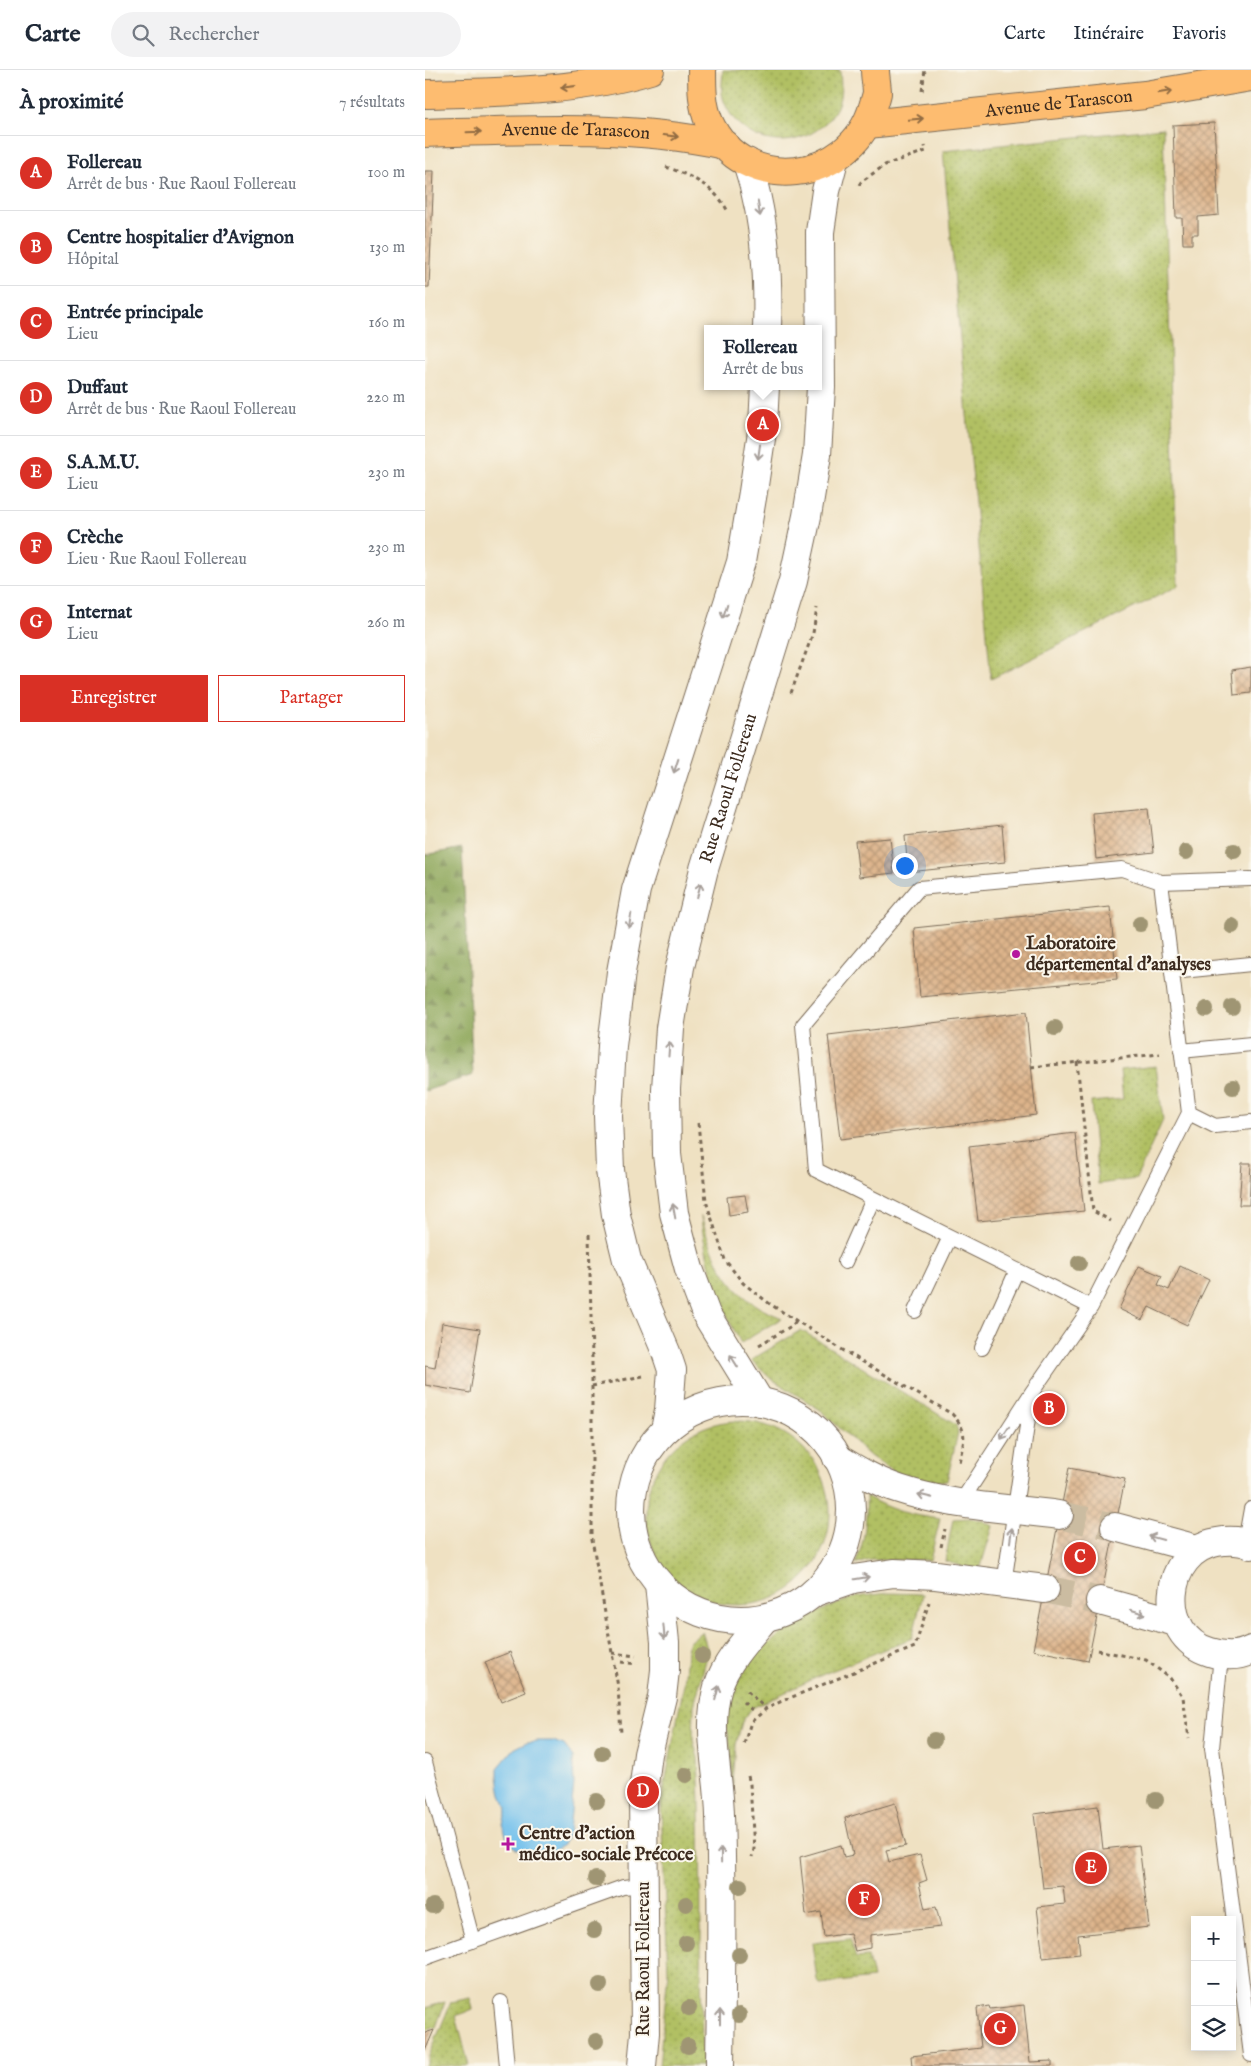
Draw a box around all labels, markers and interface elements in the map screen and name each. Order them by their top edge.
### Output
search box [111,12,461,57]
text: Carte [25,19,81,50]
icon: search [129,21,157,49]
text: Rechercher [169,23,260,47]
text: Carte [1004,23,1046,46]
text: Itinéraire [1074,23,1144,46]
text: Favoris [1172,23,1226,46]
one-way arrow [560,82,576,92]
street label: Avenue de Tarascon [983,85,1134,123]
one-way arrow [1157,86,1173,96]
text: À proximité [20,89,123,116]
text: 7 résultats [339,93,405,113]
one-way arrow [908,114,924,124]
street label: Avenue de Tarascon [501,118,651,145]
one-way arrow [465,127,481,136]
one-way arrow [663,131,679,141]
text: Follereau [67,151,142,175]
text: A [31,163,41,183]
text: 100 m [368,163,405,183]
text: Arrêt de bus · Rue Raoul Follereau [67,175,296,195]
one-way arrow [755,200,765,216]
text: Centre hospitalier d'Avignon [67,226,294,250]
text: B [31,238,41,258]
text: 130 m [369,238,405,258]
text: Hôpital [67,250,119,270]
text: Entrée principale [67,301,203,325]
text: C [30,313,42,333]
text: 160 m [369,313,405,333]
text: Lieu [67,325,98,345]
popup [704,325,822,390]
text: Follereau [723,336,798,360]
text: Arrêt de bus [723,360,803,380]
text: Duffaut [67,376,128,400]
text: D [30,388,42,408]
text: 220 m [366,388,405,408]
text: Arrêt de bus · Rue Raoul Follereau [67,400,296,420]
pin: A [747,406,779,444]
one-way arrow [754,444,764,460]
text: S.A.M.U. [67,451,139,475]
text: E [30,463,42,483]
text: 230 m [368,463,405,483]
text: Lieu [67,475,98,495]
text: Crèche [67,526,123,550]
text: F [31,538,41,558]
text: 230 m [368,538,405,558]
text: Lieu · Rue Raoul Follereau [67,550,247,570]
text: Internat [67,601,132,625]
one-way arrow [720,602,730,618]
text: G [30,613,42,633]
text: 260 m [367,613,405,633]
text: Lieu [67,625,98,645]
button: Enregistrer [20,675,208,722]
button: Partager [218,675,405,722]
street label: Rue Raoul Follereau [695,711,763,866]
one-way arrow [671,757,680,773]
your location [892,853,918,879]
one-way arrow [695,882,704,898]
one-way arrow [625,913,635,929]
place label: Laboratoire départemental d'analyses [1026,933,1212,977]
marker: Laboratoire départemental d'analyses [1010,948,1022,960]
one-way arrow [664,1041,673,1057]
one-way arrow [668,1203,678,1219]
one-way arrow [728,1354,738,1368]
pin: B [1033,1390,1065,1428]
one-way arrow [1000,1426,1010,1440]
one-way arrow [917,1490,933,1500]
one-way arrow [1007,1528,1017,1544]
one-way arrow [1148,1533,1164,1543]
pin: C [1064,1539,1096,1577]
one-way arrow [853,1573,869,1583]
one-way arrow [1130,1608,1146,1618]
one-way arrow [660,1624,669,1640]
one-way arrow [713,1686,722,1702]
pin: D [627,1773,659,1811]
place label: Centre d’action médico-sociale Précoce [519,1823,694,1867]
marker: Centre d’action médico-sociale Précoce [501,1837,515,1851]
one-way arrow [716,1847,725,1863]
pin: E [1075,1849,1107,1887]
street label: Rue Raoul Follereau [633,1881,656,2037]
pin: F [848,1881,880,1919]
map controls [1191,1916,1236,2051]
button: + [1191,1916,1236,1961]
button: − [1191,1961,1236,2006]
button: layers [1191,2006,1236,2051]
one-way arrow [715,2010,725,2026]
pin: G [984,2010,1016,2048]

